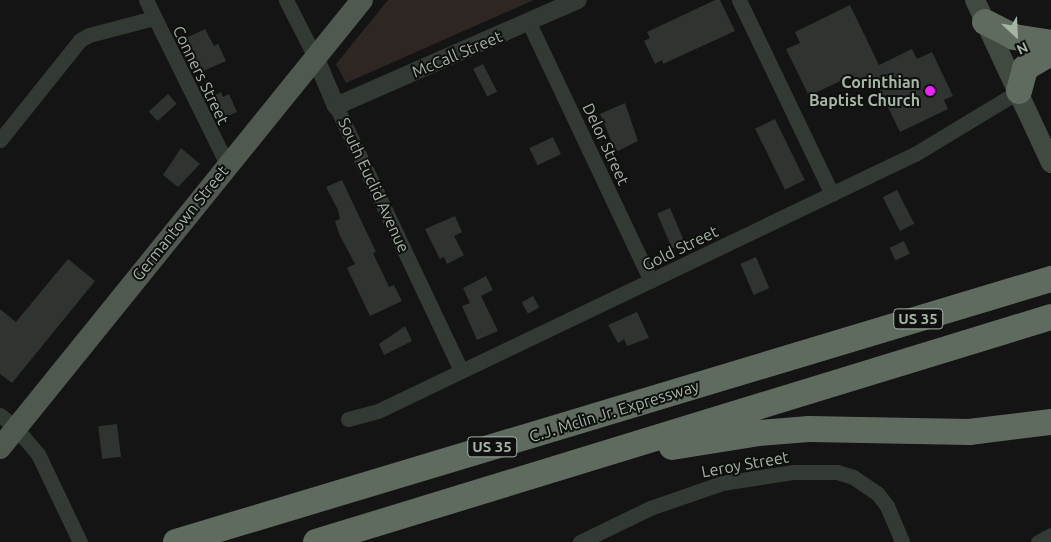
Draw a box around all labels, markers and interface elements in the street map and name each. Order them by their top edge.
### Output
north arrow [991,10,1041,60]
street label: Conners Street [169,22,233,128]
street label: McCall Street [409,26,505,82]
text: N [1014,39,1030,58]
place label: Corinthian Baptist Church [809,72,920,110]
marker: Corinthian Baptist Church [924,85,936,97]
street label: Delor Street [579,100,633,188]
street label: South Euclid Avenue [334,115,414,255]
street label: Germantown Street [128,162,232,284]
street label: Gold Street [639,221,721,275]
road number: US 35 [893,306,943,332]
street label: C.J. Mclin Jr. Expressway [527,376,701,446]
road number: US 35 [467,434,517,460]
street label: Leroy Street [700,447,790,481]

